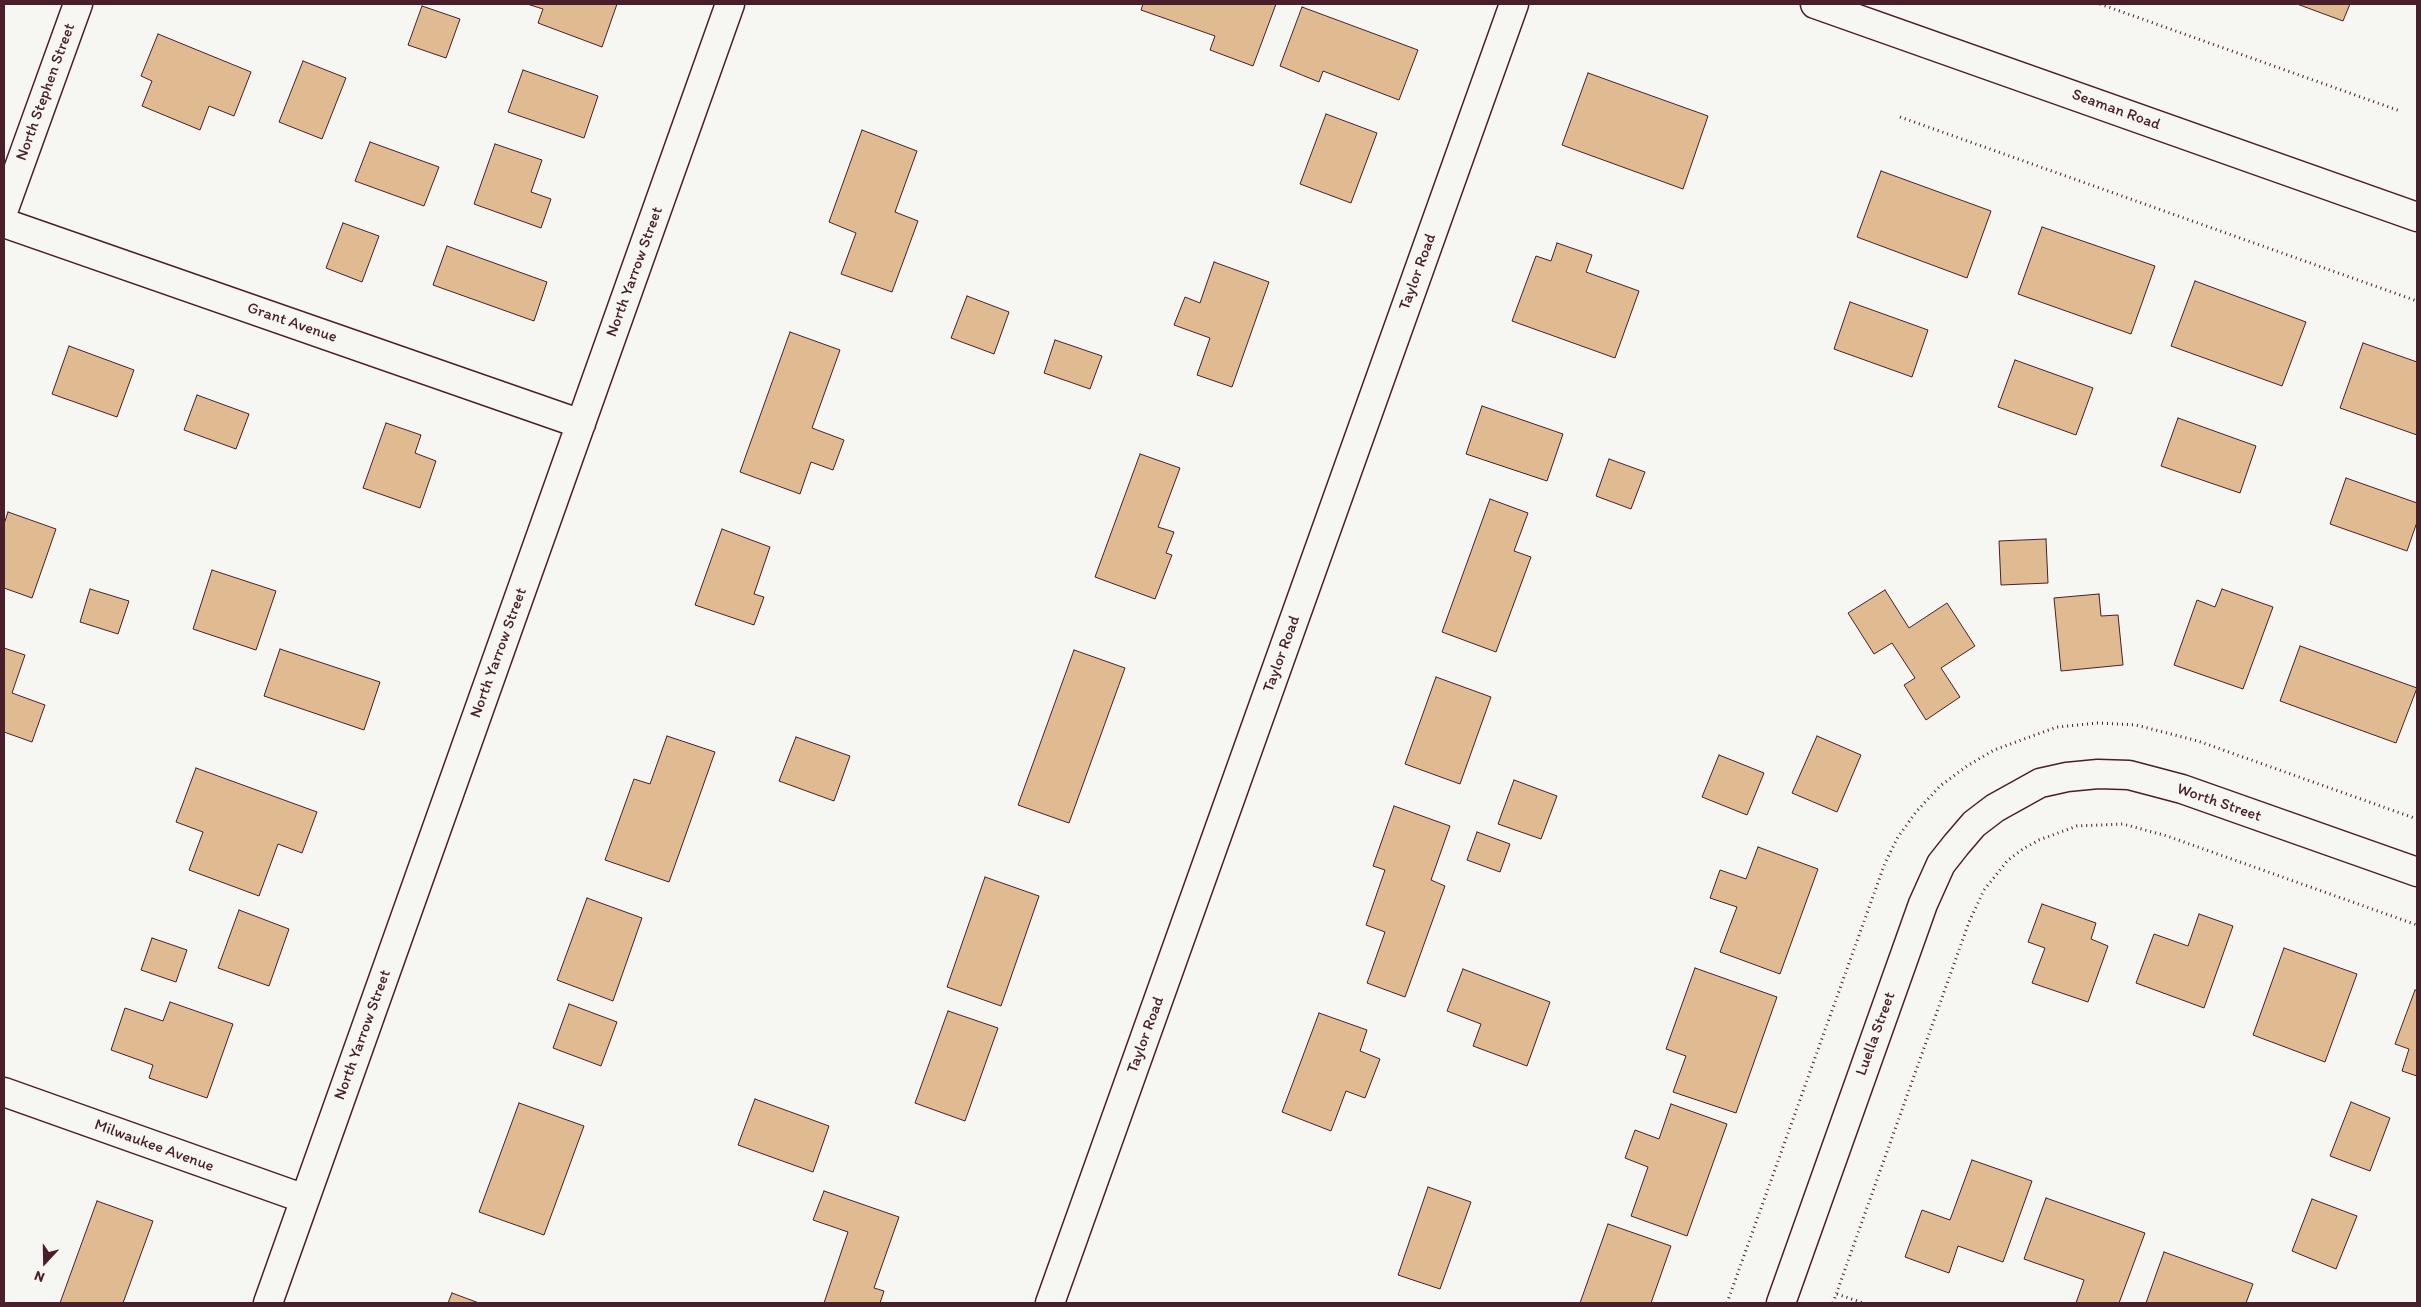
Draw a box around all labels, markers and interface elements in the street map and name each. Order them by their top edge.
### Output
street label: North Stephen Street [12,21,80,163]
street label: Seaman Road [2069,85,2163,135]
street label: North Yarrow Street [603,204,667,340]
street label: Taylor Road [1395,231,1441,313]
street label: Grant Avenue [244,299,340,347]
street label: North Yarrow Street [467,585,531,721]
street label: Taylor Road [1259,613,1305,695]
street label: Worth Street [2174,780,2264,826]
street label: North Yarrow Street [331,967,395,1103]
street label: Luella Street [1852,990,1900,1078]
street label: Taylor Road [1123,994,1169,1076]
street label: Milwaukee Avenue [92,1115,216,1177]
north arrow [20,1237,70,1287]
text: N [32,1267,47,1286]

